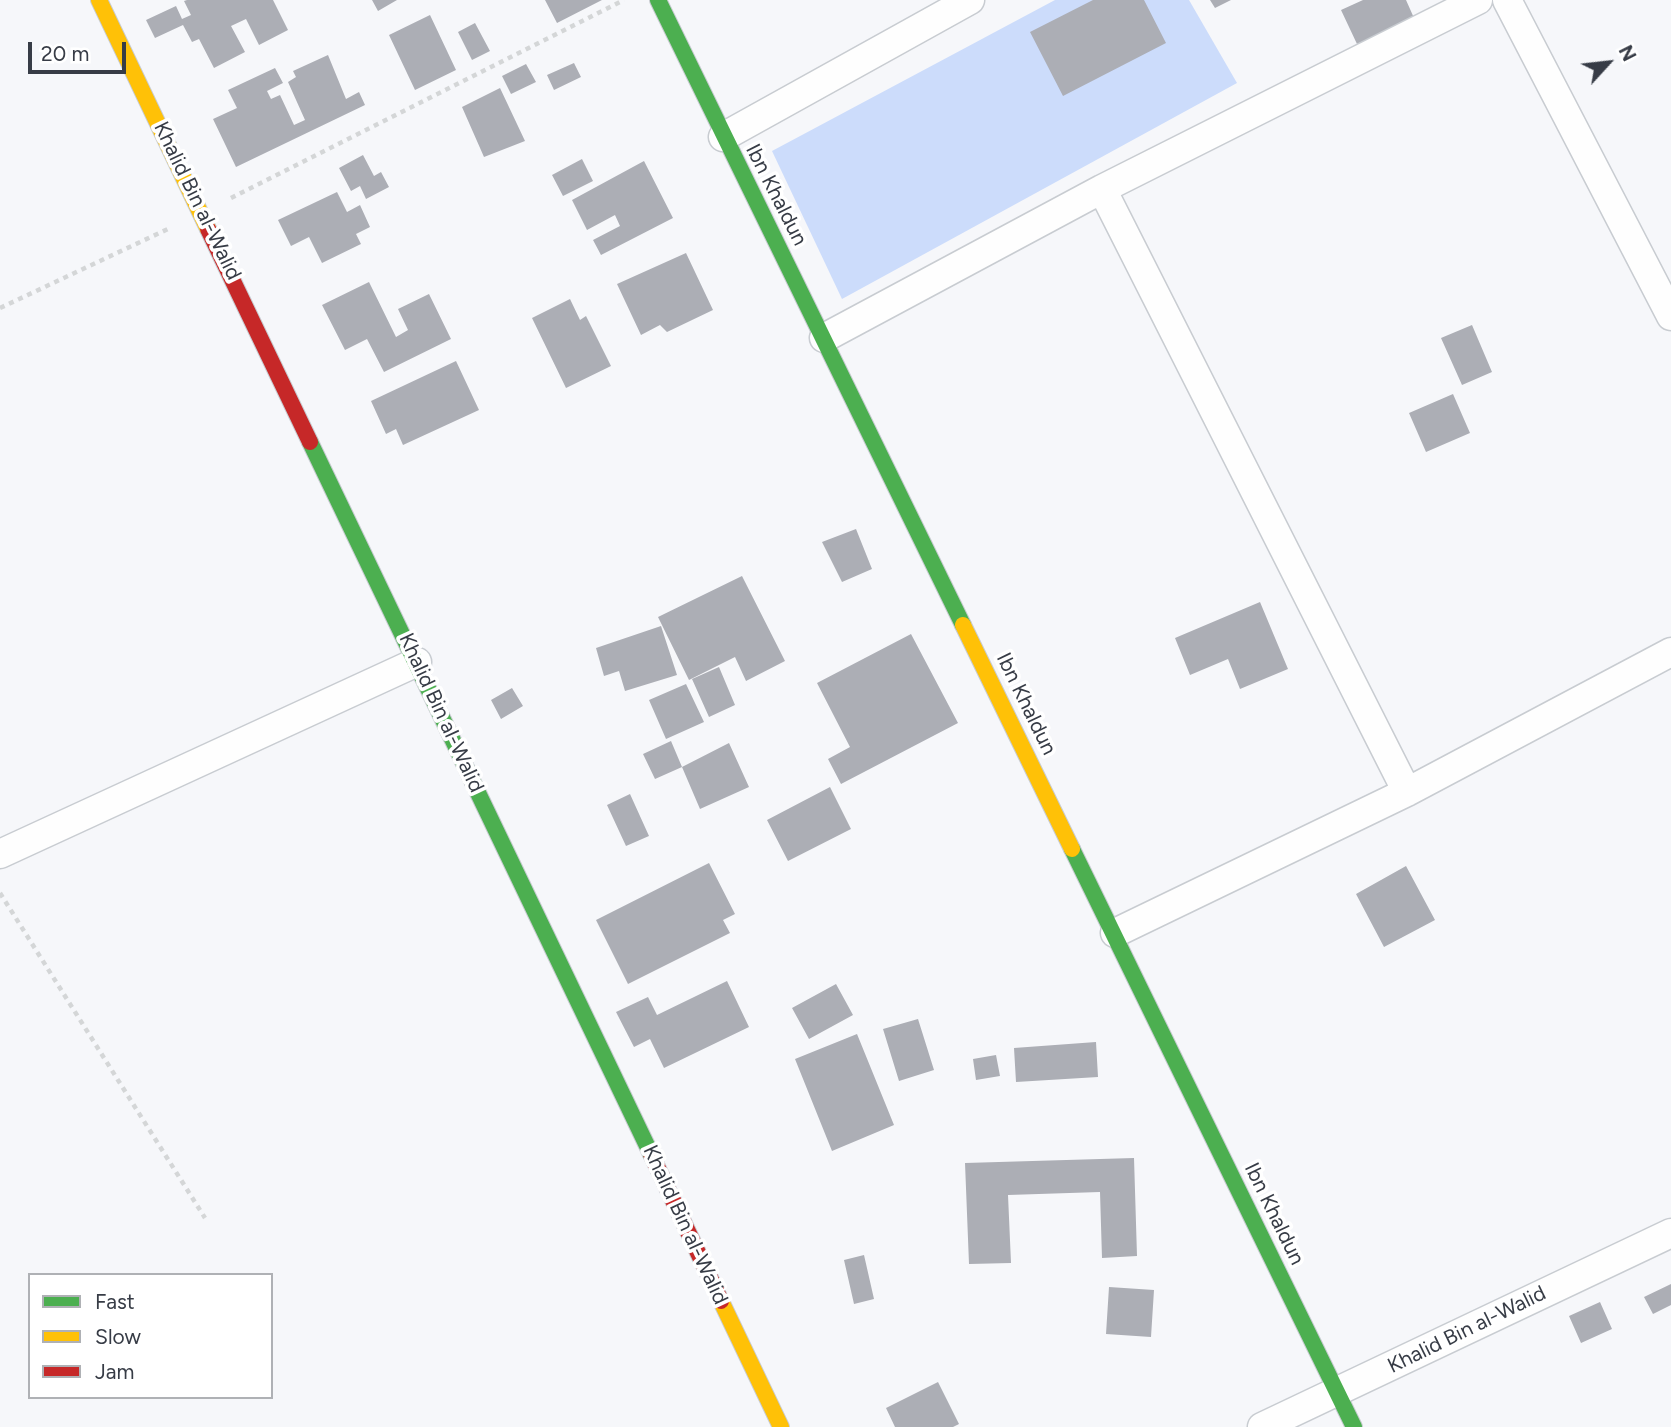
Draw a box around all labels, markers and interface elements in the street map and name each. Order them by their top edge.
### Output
scale bar [32,28,130,72]
north arrow [1573,28,1643,98]
text: 20 m [41,41,89,66]
text: N [1614,41,1641,65]
street label: Khalid Bin al-Walid [148,118,246,284]
street label: Ibn Khaldun [740,140,812,250]
street label: Khalid Bin al-Walid [393,629,489,797]
street label: Ibn Khaldun [990,649,1062,759]
street label: Khalid Bin al-Walid [637,1141,733,1309]
street label: Ibn Khaldun [1238,1159,1310,1269]
legend [28,1273,273,1399]
street label: Khalid Bin al-Walid [1384,1281,1550,1379]
text: Fast [95,1289,135,1314]
text: Slow [95,1324,141,1349]
text: Jam [95,1359,134,1384]

